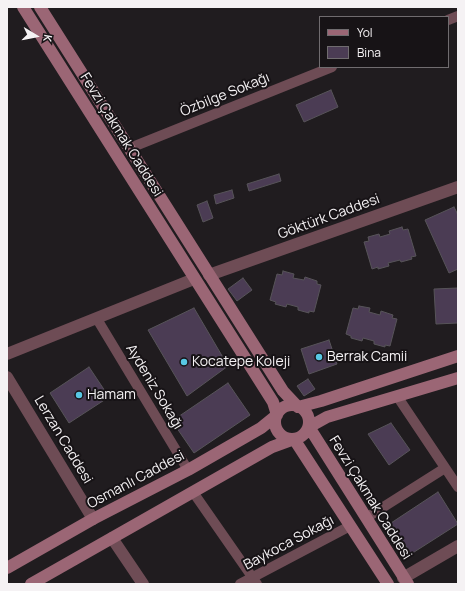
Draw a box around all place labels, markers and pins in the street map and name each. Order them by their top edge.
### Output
place label: Berrak Camii [327,349,407,365]
marker: Berrak Camii [314,352,324,362]
place label: Kocatepe Koleji [192,354,290,370]
marker: Kocatepe Koleji [179,357,189,367]
place label: Hamam [87,387,136,403]
marker: Hamam [74,390,84,400]

